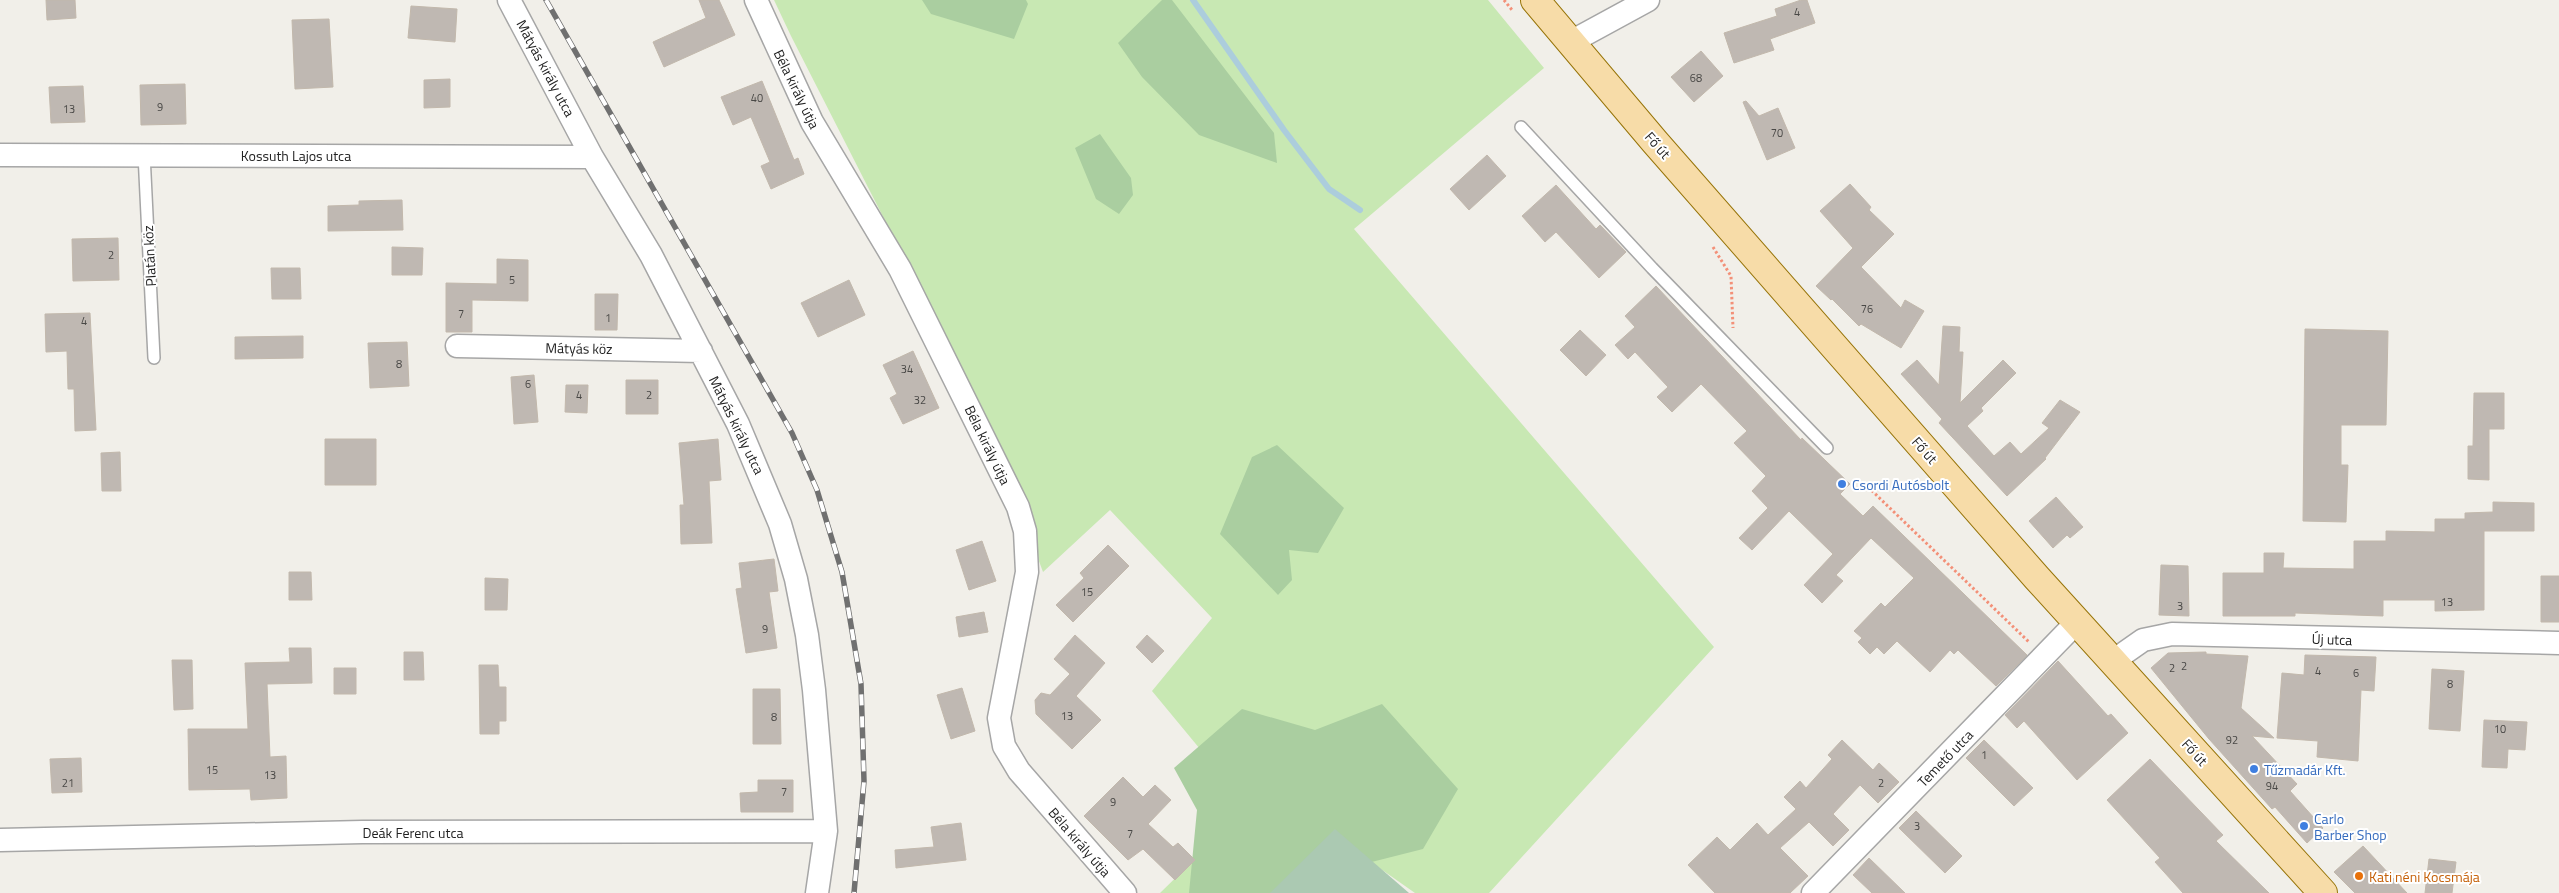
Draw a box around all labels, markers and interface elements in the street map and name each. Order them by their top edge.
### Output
house number: 4 [1794,4,1800,20]
street label: Mátyás király utca [512,16,580,120]
street label: Béla király útja [769,46,825,132]
house number: 68 [1690,70,1702,86]
house number: 40 [751,90,763,106]
house number: 9 [157,99,163,115]
house number: 13 [63,101,75,117]
house number: 70 [1771,125,1783,141]
street label: Fő út [1640,127,1676,163]
street label: Kossuth Lajos utca [241,145,351,166]
street label: Platán köz [137,225,161,287]
house number: 2 [108,247,114,263]
house number: 5 [509,272,515,288]
house number: 76 [1861,301,1873,317]
house number: 7 [458,306,464,322]
house number: 1 [605,310,611,326]
house number: 4 [81,313,87,329]
street label: Mátyás köz [545,337,613,359]
house number: 8 [396,356,402,372]
house number: 34 [901,361,913,377]
street label: Mátyás király utca [704,372,770,478]
house number: 6 [525,376,531,392]
house number: 4 [576,387,582,403]
house number: 2 [646,387,652,403]
house number: 32 [914,392,926,408]
street label: Béla király útja [960,402,1016,488]
street label: Fő út [1907,432,1943,468]
place label: Csordi Autósbolt [1852,474,1949,495]
marker: Csordi Autósbolt [1836,478,1848,490]
house number: 15 [1081,584,1093,600]
house number: 13 [2441,594,2453,610]
house number: 3 [2177,598,2183,614]
house number: 9 [762,621,768,637]
street label: Új utca [2311,628,2353,650]
house number: 2 [2181,658,2187,674]
house number: 2 [2169,660,2175,676]
house number: 4 [2315,663,2321,679]
house number: 6 [2353,665,2359,681]
house number: 8 [2447,676,2453,692]
house number: 13 [1061,708,1073,724]
house number: 8 [771,709,777,725]
house number: 10 [2494,721,2506,737]
street label: Temető utca [1912,725,1978,791]
house number: 92 [2226,732,2238,748]
street label: Fő út [2177,734,2213,770]
house number: 1 [1981,747,1987,763]
place label: Tűzmadár Kft. [2264,759,2346,780]
house number: 15 [206,762,218,778]
marker: Tűzmadár Kft. [2248,763,2260,775]
house number: 13 [264,767,276,783]
house number: 21 [62,775,74,791]
house number: 2 [1878,775,1884,791]
house number: 94 [2266,778,2278,794]
house number: 7 [781,784,787,800]
house number: 9 [1110,794,1116,810]
street label: Béla király útja [1044,803,1116,881]
place label: Carlo Barber Shop [2314,808,2387,845]
house number: 3 [1914,818,1920,834]
marker: Carlo Barber Shop [2298,820,2310,832]
street label: Deák Ferenc utca [362,822,464,843]
house number: 7 [1127,826,1133,842]
place label: Kati néni Kocsmája [2369,866,2480,887]
marker: Kati néni Kocsmája [2353,870,2365,882]

